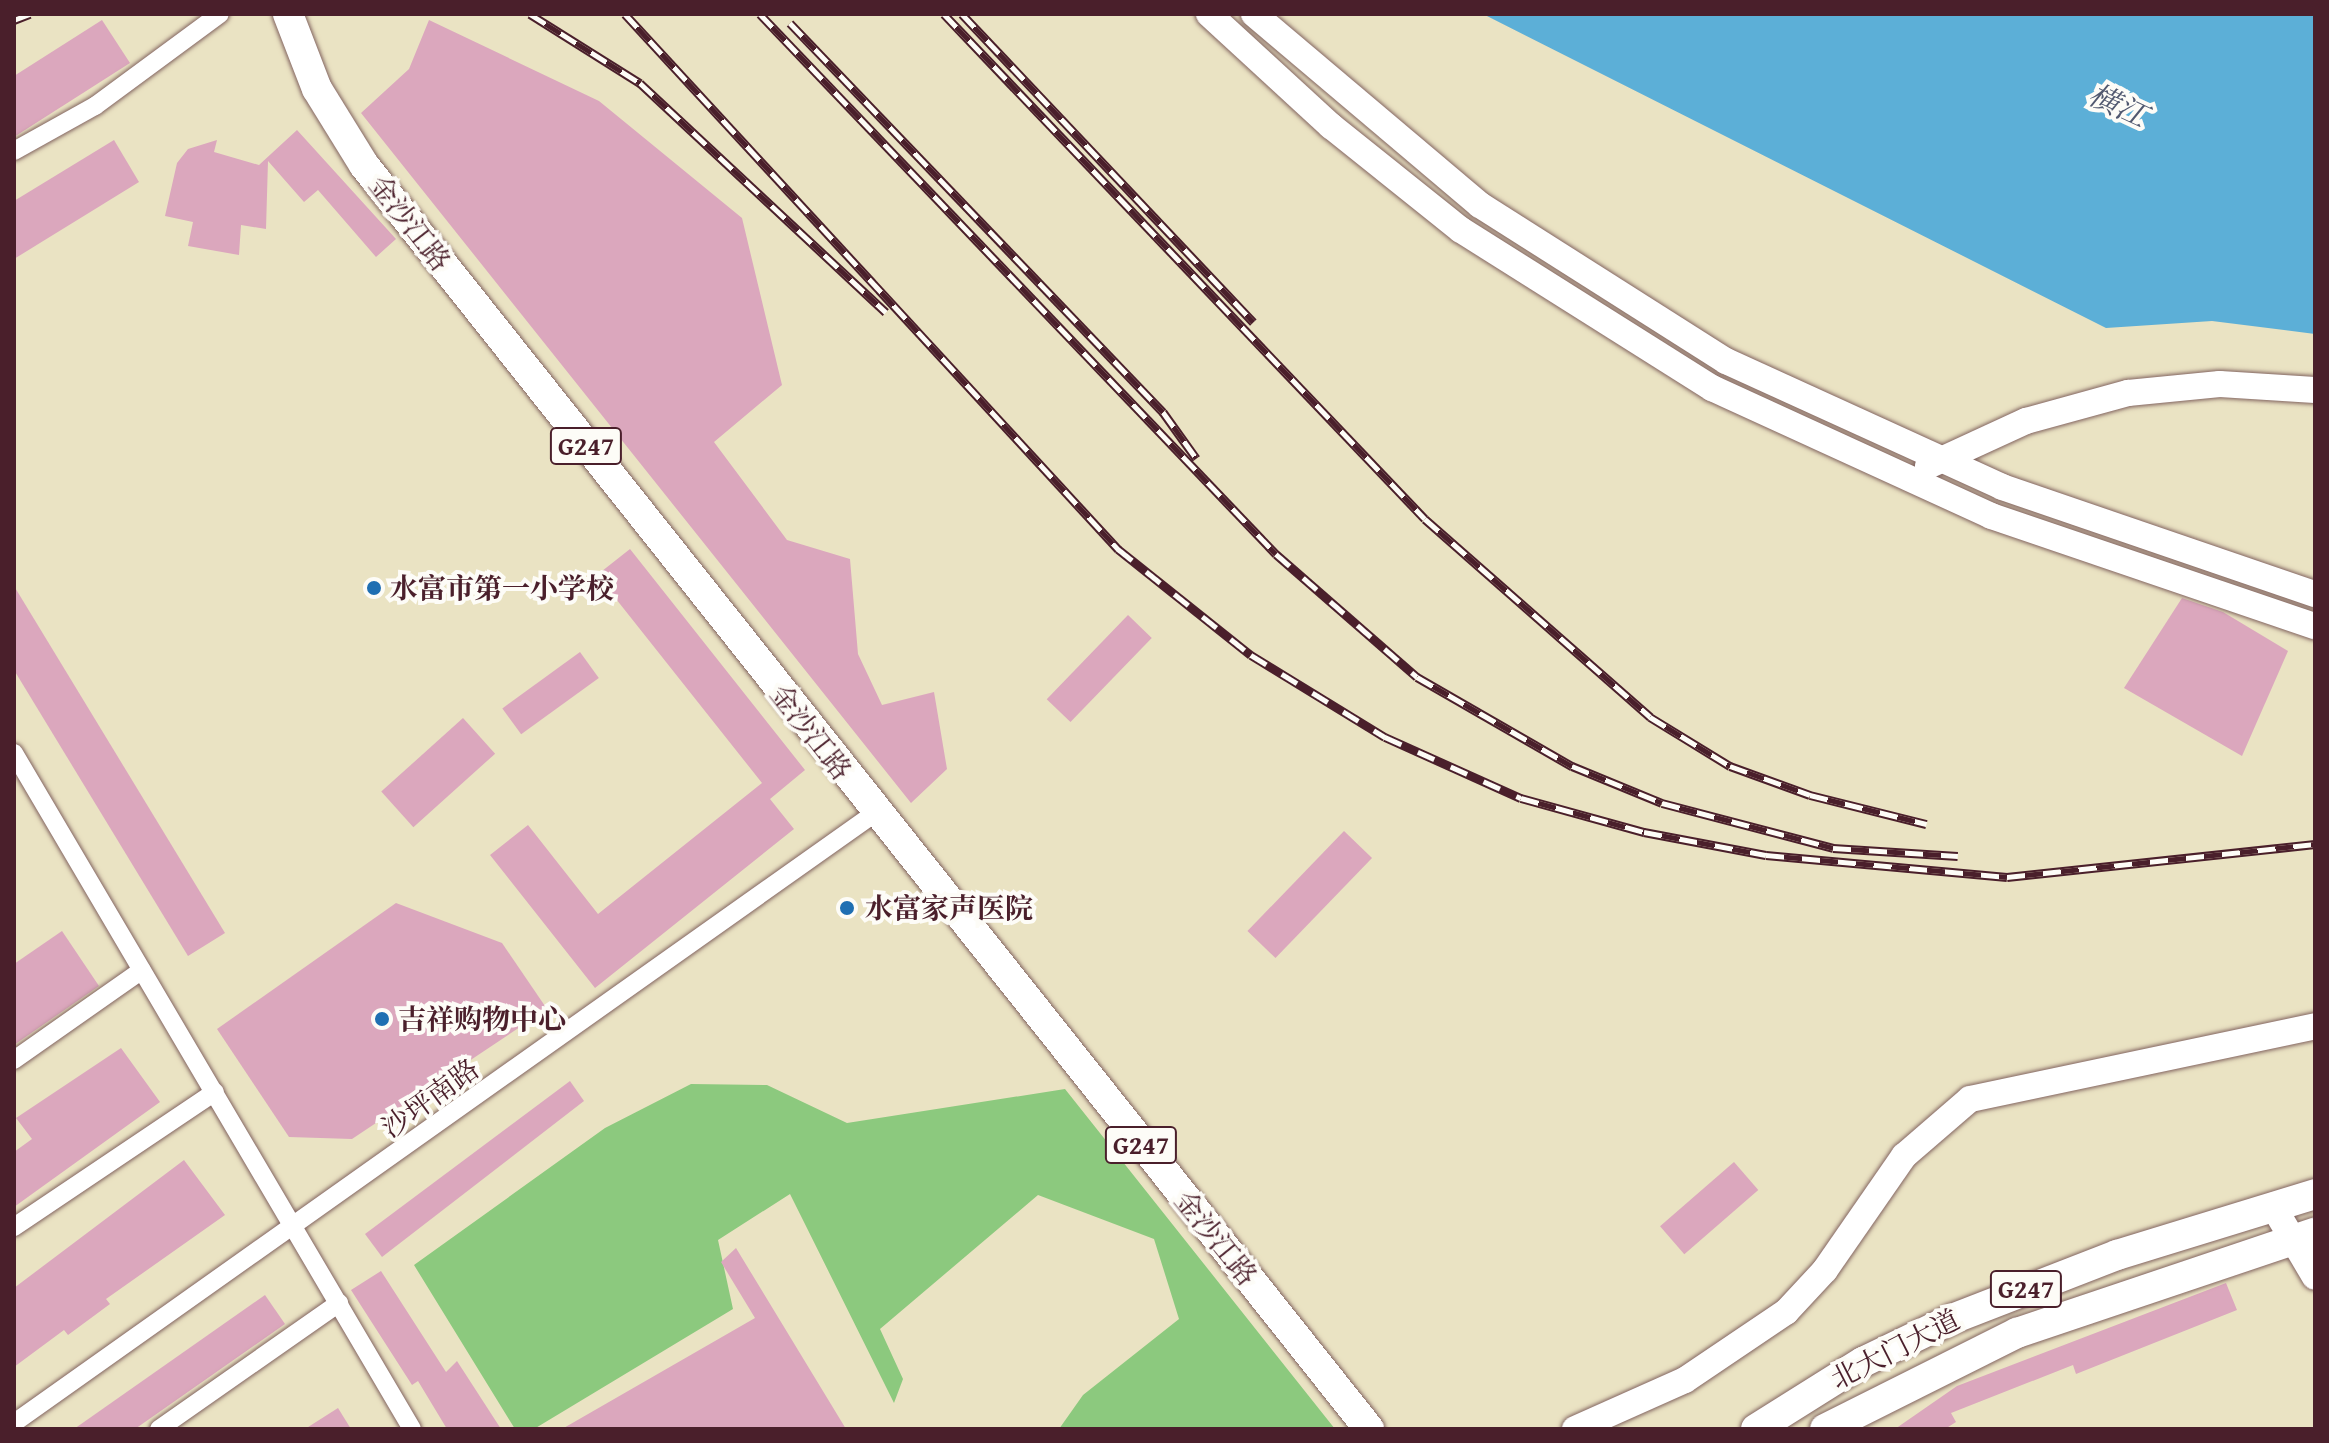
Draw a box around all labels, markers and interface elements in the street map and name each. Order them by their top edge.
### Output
water label: 横江 [2083,76,2153,134]
street label: 金沙江路 [362,169,458,277]
road number: G247 [548,424,624,468]
place label: 水富市第一小学校 [390,571,614,605]
marker: 水富市第一小学校 [365,579,383,597]
street label: 金沙江路 [763,678,859,786]
place label: 水富家声医院 [865,891,1033,925]
marker: 水富家声医院 [836,897,858,919]
place label: 吉祥购物中心 [398,1002,566,1036]
marker: 吉祥购物中心 [373,1010,391,1028]
street label: 沙坪南路 [375,1051,485,1145]
road number: G247 [1103,1123,1179,1167]
street label: 金沙江路 [1168,1184,1264,1292]
road number: G247 [1988,1267,2064,1311]
street label: 北大门大道 [1825,1302,1965,1396]

